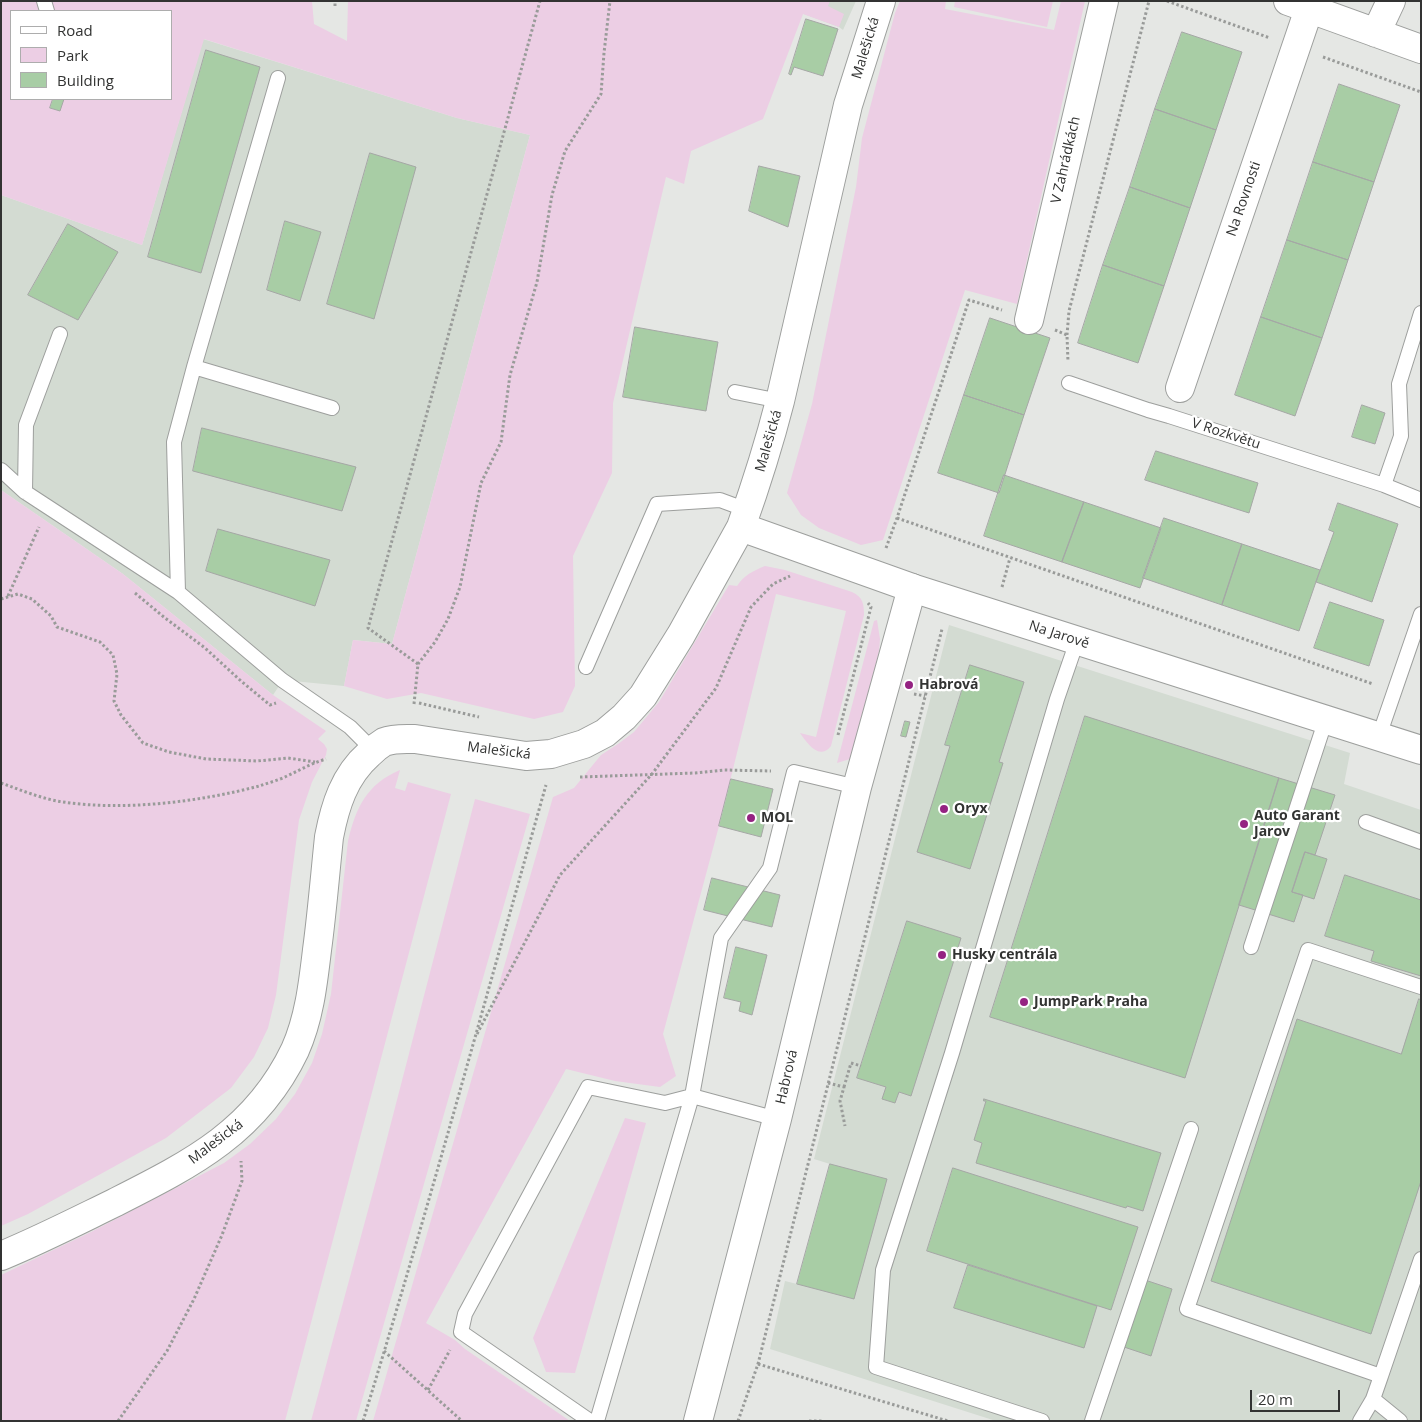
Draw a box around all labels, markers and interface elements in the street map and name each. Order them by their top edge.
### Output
legend [10,10,172,100]
street label: Malešická [849,15,883,81]
text: Road [57,20,93,40]
text: Park [57,45,88,65]
text: Building [57,70,114,90]
street label: V Zahrádkách [1048,115,1084,205]
street label: Na Rovnosti [1223,159,1265,239]
street label: Malešická [752,408,786,474]
street label: V Rozkvětu [1189,415,1263,453]
street label: Na Jarově [1027,617,1091,653]
place label: Habrová [919,677,978,693]
marker: Habrová [903,679,915,691]
street label: Malešická [466,739,532,763]
place label: Oryx [954,801,988,817]
marker: Oryx [938,803,950,815]
place label: Auto Garant Jarov [1254,808,1340,840]
place label: MOL [761,810,793,826]
marker: MOL [745,812,757,824]
marker: Auto Garant Jarov [1238,818,1250,830]
place label: Husky centrála [952,947,1057,963]
marker: Husky centrála [936,949,948,961]
place label: JumpPark Praha [1034,994,1148,1010]
marker: JumpPark Praha [1018,996,1030,1008]
street label: Habrová [773,1048,801,1106]
street label: Malešická [185,1116,247,1168]
scale bar [1252,1380,1342,1412]
text: 20 m [1258,1389,1293,1409]

